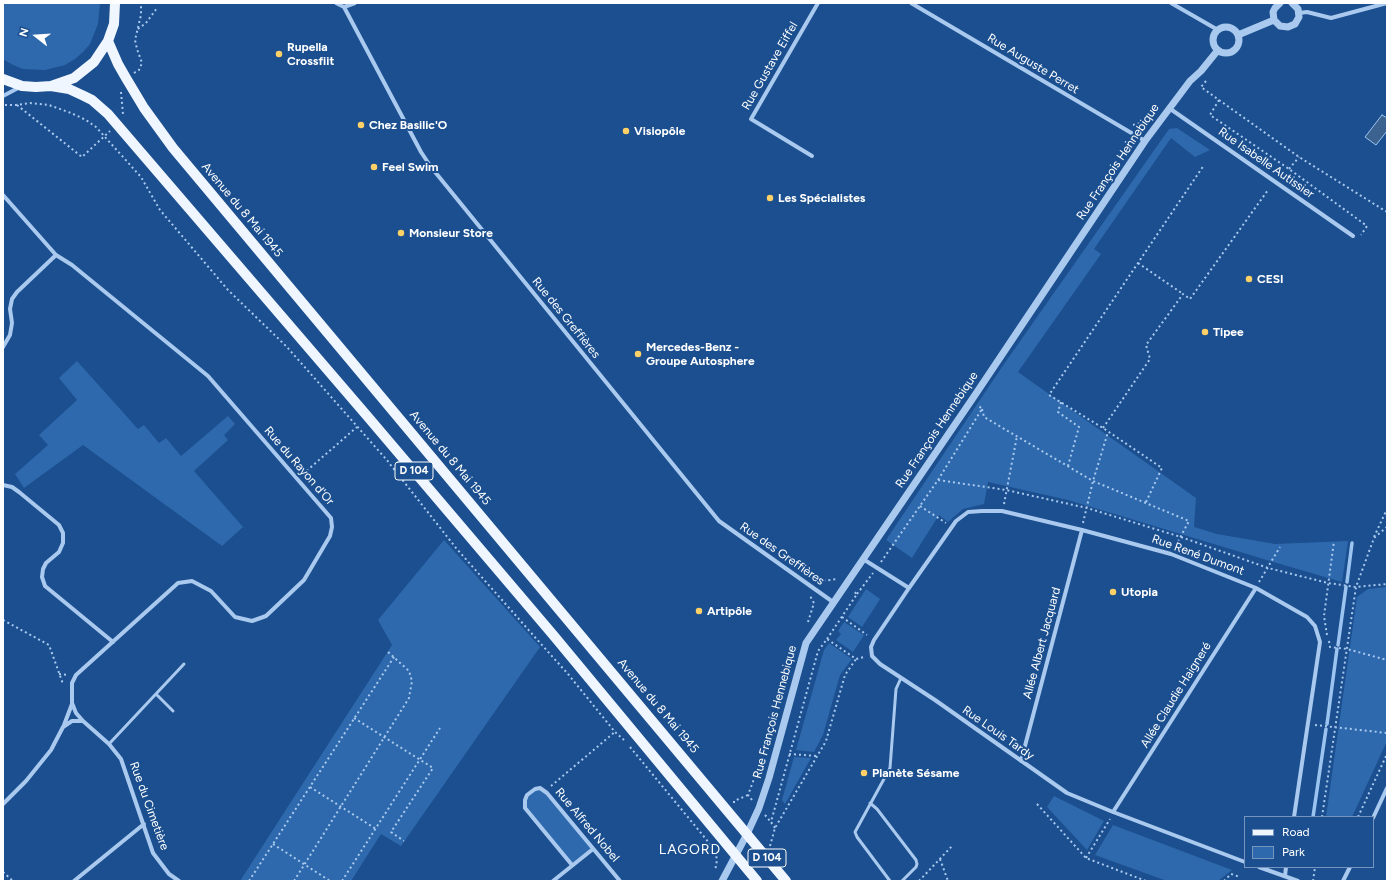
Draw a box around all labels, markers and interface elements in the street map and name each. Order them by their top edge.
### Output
north arrow [16,16,56,56]
street label: Rue Gustave Eiffel [739,19,801,113]
text: N [17,26,32,38]
street label: Rue Auguste Perret [985,31,1081,97]
place label: Rupella Crossfiit [287,40,334,68]
marker: Rupella Crossfiit [274,49,284,59]
street label: Rue François Hennebique [1074,101,1162,223]
place label: Chez Basilic'O [369,118,447,132]
marker: Chez Basilic'O [356,120,366,130]
place label: Visiopôle [634,124,685,138]
street label: Rue Isabelle Autissier [1215,124,1317,202]
marker: Visiopôle [621,126,631,136]
street label: Avenue du 8 Mai 1945 [198,160,286,260]
place label: Feel Swim [382,160,439,174]
marker: Feel Swim [369,162,379,172]
place label: Les Spécialistes [778,191,865,205]
marker: Les Spécialistes [765,193,775,203]
place label: Monsieur Store [409,226,493,240]
marker: Monsieur Store [396,228,406,238]
place label: CESI [1257,272,1284,286]
marker: CESI [1244,274,1254,284]
street label: Rue des Greffières [529,275,603,361]
place label: Tipee [1213,325,1244,339]
marker: Tipee [1200,327,1210,337]
place label: Mercedes-Benz - Groupe Autosphere [646,340,755,368]
marker: Mercedes-Benz - Groupe Autosphere [633,349,643,359]
street label: Rue François Hennebique [893,369,981,491]
street label: Avenue du 8 Mai 1945 [406,408,494,508]
street label: Rue du Rayon d'Or [261,424,337,508]
road number: D 104 [395,462,433,480]
street label: Rue des Greffières [737,519,827,589]
street label: Rue René Dumont [1150,532,1246,578]
place label: Utopia [1121,585,1158,599]
street label: Allée Albert Jacquard [1020,586,1064,700]
marker: Utopia [1108,587,1118,597]
place label: Artipôle [707,604,752,618]
marker: Artipôle [694,606,704,616]
street label: Allée Claudie Haigneré [1138,640,1214,750]
street label: Rue François Hennebique [750,644,800,780]
street label: Avenue du 8 Mai 1945 [614,656,702,756]
street label: Rue Louis Tardy [959,703,1037,763]
street label: Rue du Cimetière [126,760,172,852]
place label: Planète Sésame [872,766,959,780]
marker: Planète Sésame [859,768,869,778]
street label: Rue Alfred Nobel [552,785,622,865]
legend [1244,816,1374,868]
text: Road [1282,825,1310,839]
district label: LAGORD [659,842,721,858]
text: Park [1282,845,1305,859]
road number: D 104 [748,849,786,867]

